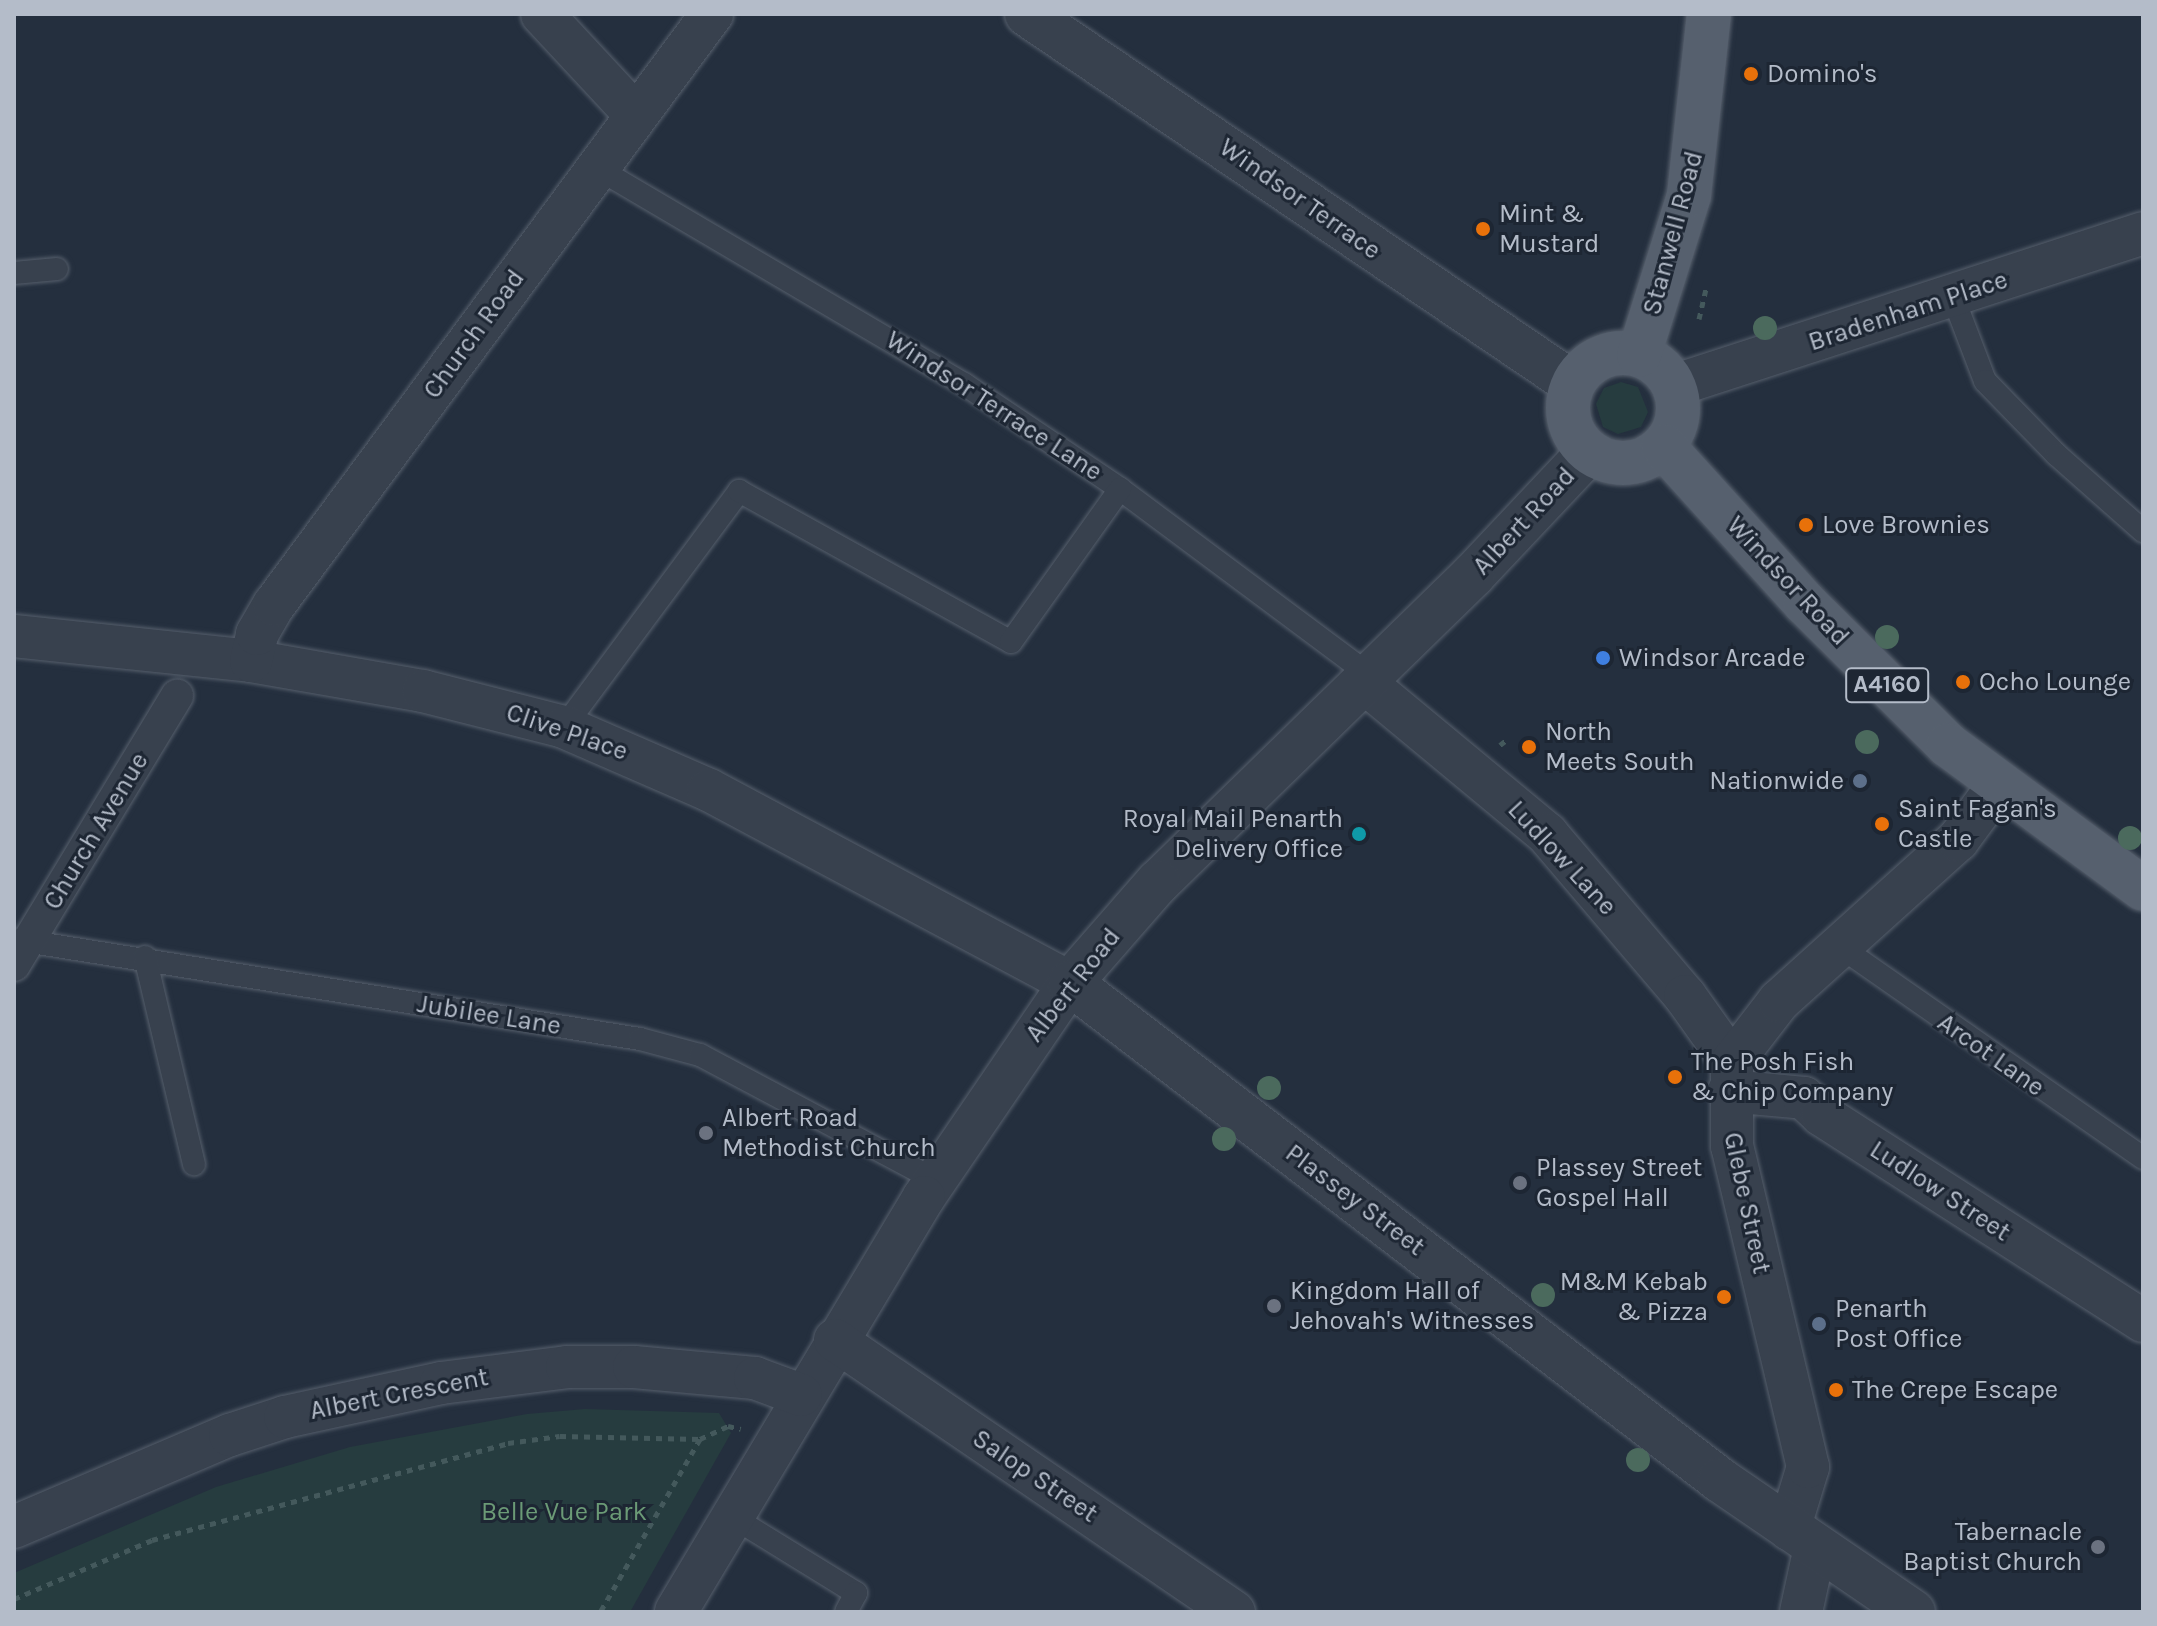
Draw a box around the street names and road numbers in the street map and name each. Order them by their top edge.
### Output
street label: Windsor Terrace [1213,132,1387,266]
street label: Stanwell Road [1636,148,1710,318]
street label: Church Road [417,263,531,405]
street label: Bradenham Place [1804,264,2012,358]
street label: Windsor Terrace Lane [880,324,1108,488]
street label: Albert Road [1466,461,1582,581]
street label: Windsor Road [1720,510,1856,652]
road number: A4160 [1845,665,1929,705]
street label: Clive Place [502,697,632,767]
street label: Church Avenue [37,747,155,915]
street label: Ludlow Lane [1501,794,1623,922]
street label: Albert Road [1019,922,1127,1048]
street label: Jubilee Lane [415,988,563,1042]
street label: Arcot Lane [1932,1007,2050,1103]
street label: Glebe Street [1717,1129,1777,1277]
street label: Ludlow Street [1864,1134,2016,1248]
street label: Plassey Street [1279,1137,1431,1263]
street label: Albert Crescent [307,1361,491,1427]
street label: Salop Street [966,1423,1104,1529]

